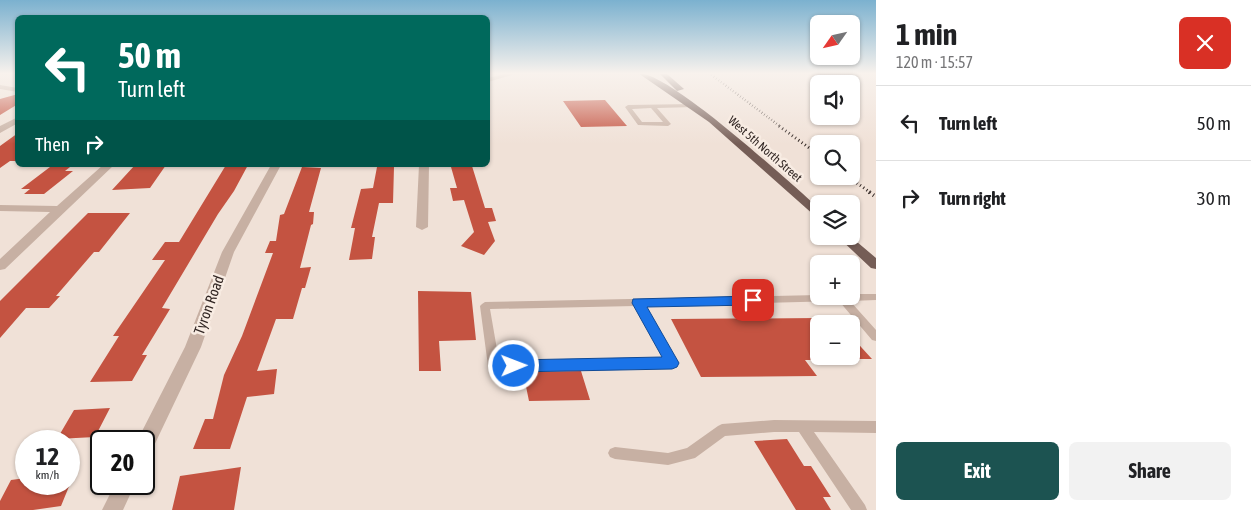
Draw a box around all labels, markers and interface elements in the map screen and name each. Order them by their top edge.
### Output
north arrow [810,15,860,65]
map controls [810,15,860,365]
text: 1 min [896,17,957,51]
button: close [1179,17,1231,69]
icon: left [35,35,100,100]
text: 50 m [118,35,181,75]
text: 120 m · 15:57 [896,53,973,71]
button: sound [810,75,860,125]
text: Turn left [118,76,185,102]
icon: left [896,109,924,137]
text: Turn left [939,112,997,134]
text: 50 m [1197,112,1231,134]
street label: West 5th North Street [725,113,805,185]
icon: right [80,130,108,158]
text: Then [35,133,70,155]
button: search [810,135,860,185]
icon: right [896,184,924,212]
text: Turn right [939,187,1006,209]
text: 30 m [1197,187,1231,209]
button: layers [810,195,860,245]
button: + [810,255,860,305]
street label: Tyron Road [190,273,227,337]
pin [732,279,774,321]
icon: arrive [739,286,767,314]
button: − [810,315,860,365]
position arrow [487,339,539,391]
speed limit sign: 20 [90,430,155,495]
text: 12 [36,442,59,470]
button: Exit [896,442,1059,500]
button: Share [1069,442,1231,500]
text: km/h [36,468,59,482]

